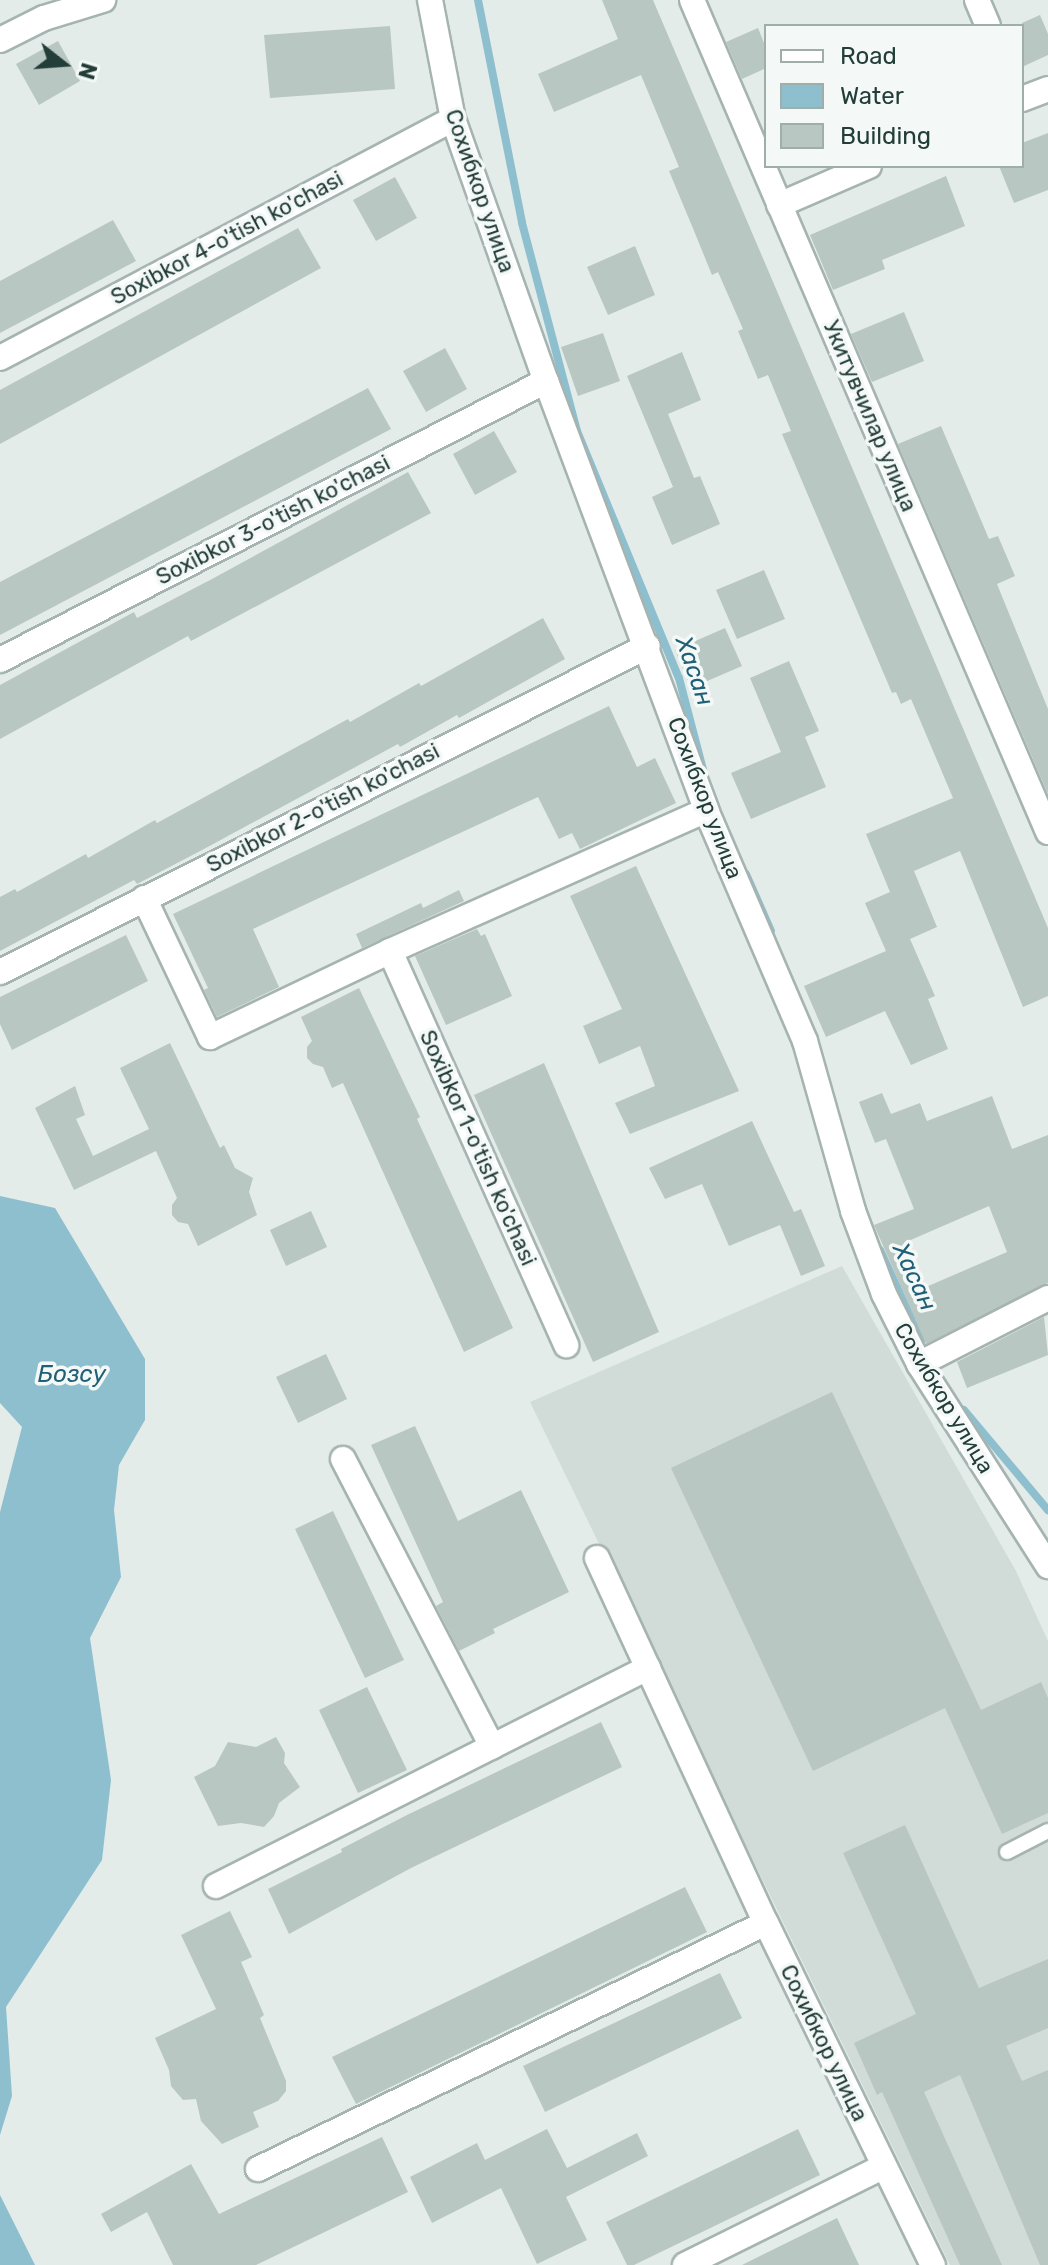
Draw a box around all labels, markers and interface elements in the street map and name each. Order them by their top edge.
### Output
north arrow [24,24,104,104]
legend [764,24,1024,168]
text: Road [840,42,897,70]
text: N [72,60,103,83]
text: Water [840,82,904,110]
street label: Сохибкор улица [440,106,520,276]
text: Building [840,122,931,150]
street label: Soxibkor 4-o'tish ko'chasi [106,165,348,311]
street label: Укитувчилар улица [818,316,922,516]
street label: Soxibkor 3-o'tish ko'chasi [152,449,394,591]
water label: Хасан [669,633,719,709]
street label: Сохибкор улица [662,713,748,883]
street label: Soxibkor 2-o'tish ko'chasi [202,738,444,878]
street label: Soxibkor 1-o'tish ko'chasi [414,1026,542,1270]
water label: Хасан [886,1239,942,1315]
street label: Сохибкор улица [889,1318,999,1478]
water label: Бозсу [38,1361,106,1389]
street label: Сохибкор улица [775,1960,873,2126]

